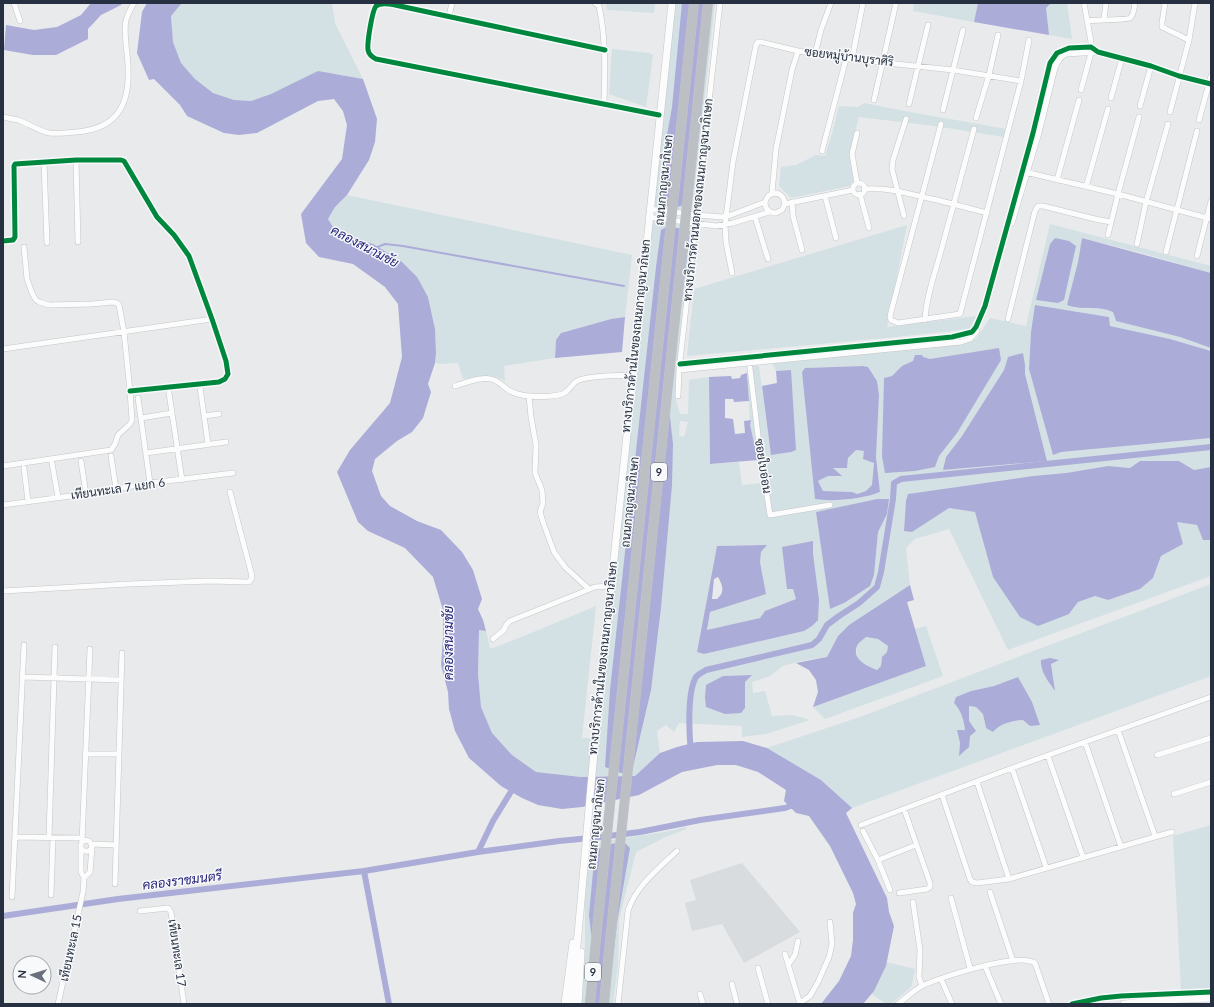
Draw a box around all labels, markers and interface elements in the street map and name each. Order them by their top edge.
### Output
street label: ซอยหมู่บ้านบุราศิริ [803,44,895,71]
street label: ทางบริการด้านนอกของถนนกาญจนาภิเษก [679,98,716,302]
street label: ถนนกาญจนาภิเษก [651,134,676,226]
water label: คลองสนามชัย [328,221,402,271]
street label: ทางบริการด้านในของถนนกาญจนาภิเษก [618,238,653,434]
street label: ซอยใบอ่อน [752,437,775,495]
street label: ถนนกาญจนาภิเษก [617,456,642,548]
road number: 9 [651,463,667,481]
street label: เทียนทะเล 7 แยก 6 [70,474,166,503]
street label: ทางบริการด้านในของถนนกาญจนาภิเษก [585,560,620,756]
water label: คลองสนามชัย [440,605,456,680]
street label: ถนนกาญจนาภิเษก [583,778,608,870]
water label: คลองราชมนตรี [141,866,224,893]
street label: เทียนทะเล 15 [56,913,85,983]
street label: เทียนทะเล 17 [165,918,190,988]
north arrow [12,955,52,995]
road number: 9 [585,963,601,981]
text: N [15,970,28,979]

